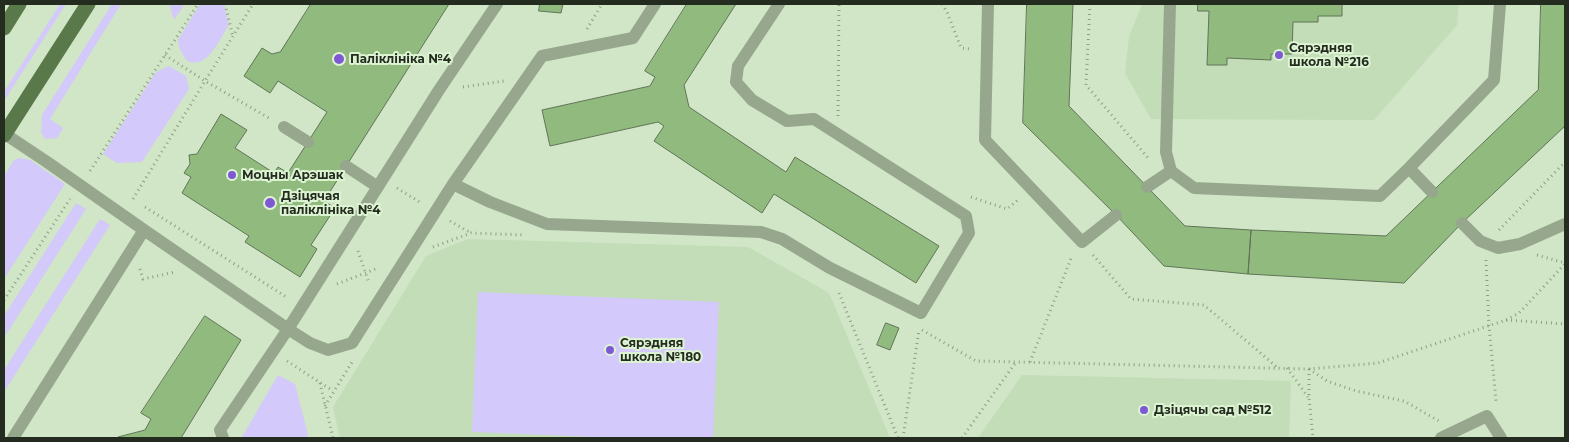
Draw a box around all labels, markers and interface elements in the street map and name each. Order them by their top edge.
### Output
place label: Сярэдняя школа №216 [1289,41,1369,69]
marker: Сярэдняя школа №216 [1273,49,1285,61]
marker: Паліклініка №4 [332,52,346,66]
place label: Паліклініка №4 [350,52,451,66]
place label: Моцны Арэшак [242,168,343,182]
marker: Моцны Арэшак [226,169,238,181]
place label: Дзіцячая паліклініка №4 [281,189,380,217]
marker: Дзіцячая паліклініка №4 [263,196,277,210]
place label: Сярэдняя школа №180 [620,336,701,364]
marker: Сярэдняя школа №180 [604,344,616,356]
place label: Дзіцячы сад №512 [1154,403,1271,417]
marker: Дзіцячы сад №512 [1138,404,1150,416]

